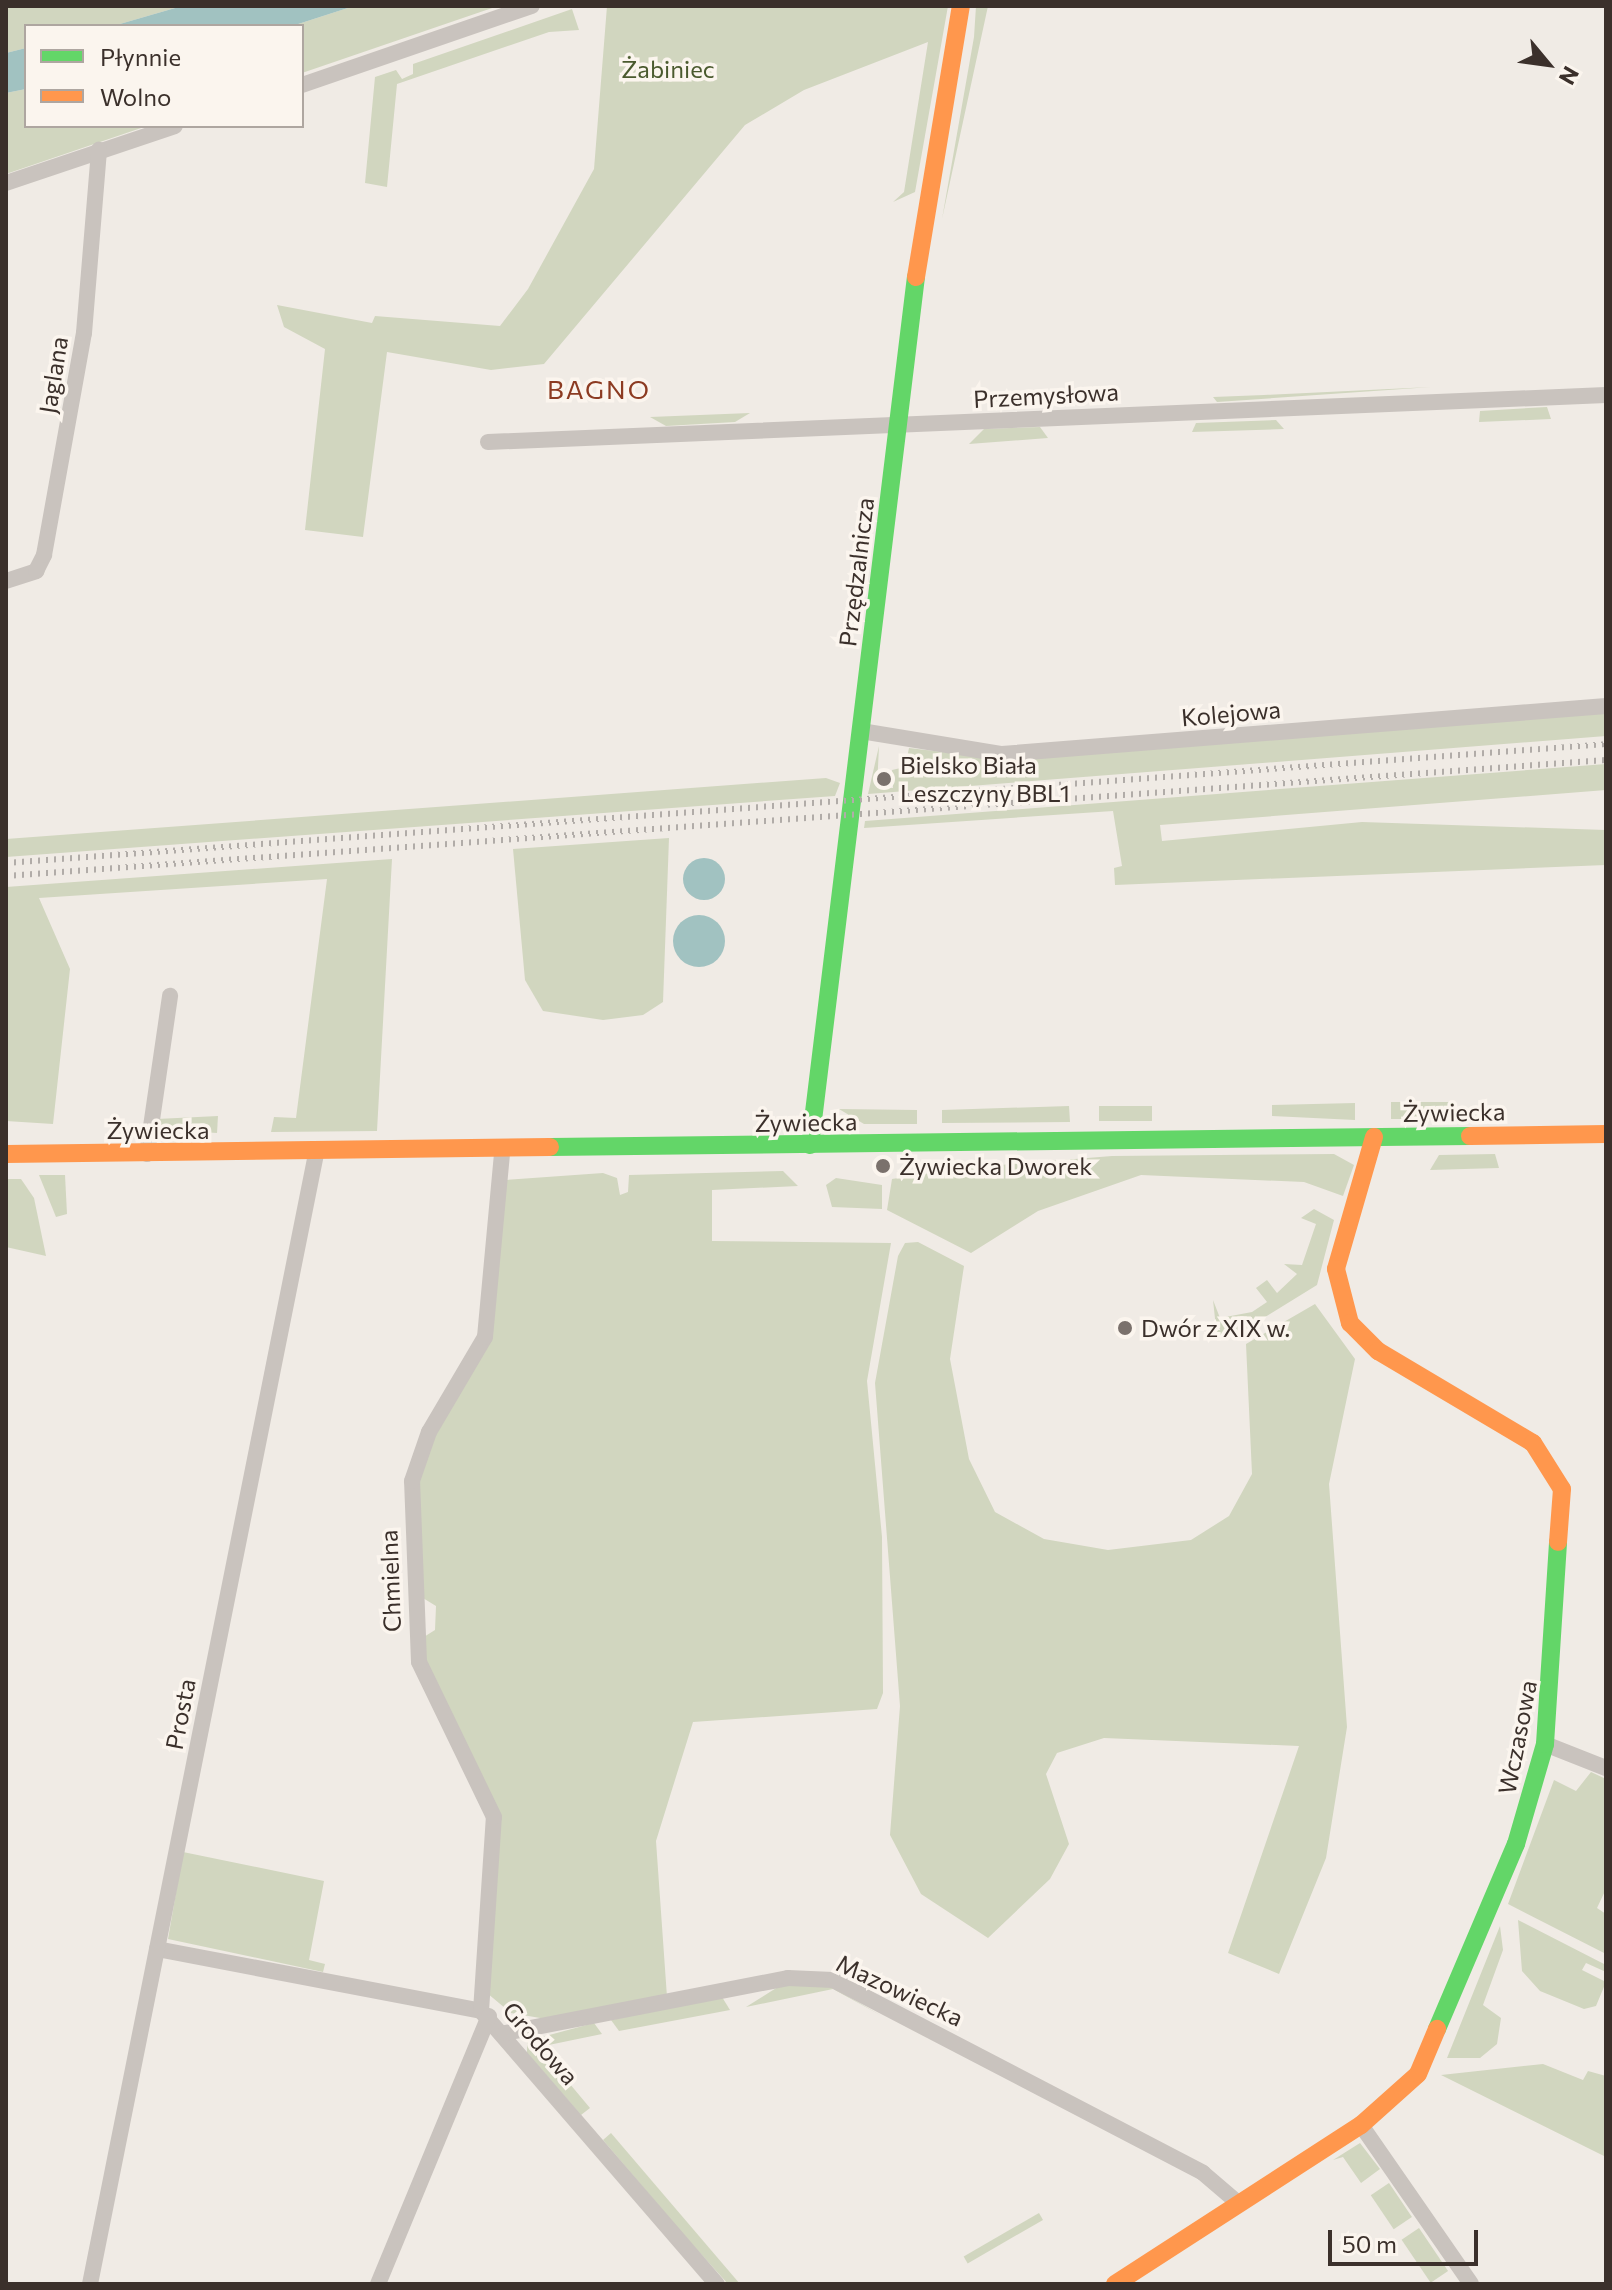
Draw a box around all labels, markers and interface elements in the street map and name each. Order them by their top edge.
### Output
legend [24,24,304,128]
north arrow [1508,24,1588,104]
text: Płynnie [100,42,181,71]
park label: Żabiniec [621,55,715,83]
text: N [1554,62,1585,90]
text: Wolno [100,82,171,111]
street label: Jaglana [33,334,73,416]
district label: BAGNO [547,373,651,405]
street label: Przemysłowa [972,377,1120,413]
street label: Przędzalnicza [833,496,879,648]
street label: Kolejowa [1180,694,1282,732]
place label: Bielsko Biała Leszczyny BBL1 [900,751,1070,807]
marker: Bielsko Biała Leszczyny BBL1 [875,770,893,788]
street label: Żywiecka [1402,1097,1506,1127]
street label: Żywiecka [754,1107,858,1137]
street label: Żywiecka [106,1116,210,1144]
place label: Żywiecka Dworek [899,1152,1092,1180]
marker: Żywiecka Dworek [874,1157,892,1175]
place label: Dwór z XIX w. [1141,1314,1290,1342]
marker: Dwór z XIX w. [1116,1319,1134,1337]
street label: Chmielna [374,1529,406,1633]
street label: Prosta [159,1676,201,1752]
street label: Wczasowa [1492,1678,1542,1796]
street label: Mazowiecka [832,1948,968,2032]
street label: Grodowa [497,1996,585,2090]
scale bar [1332,2214,1482,2264]
text: 50 m [1342,2229,1397,2258]

